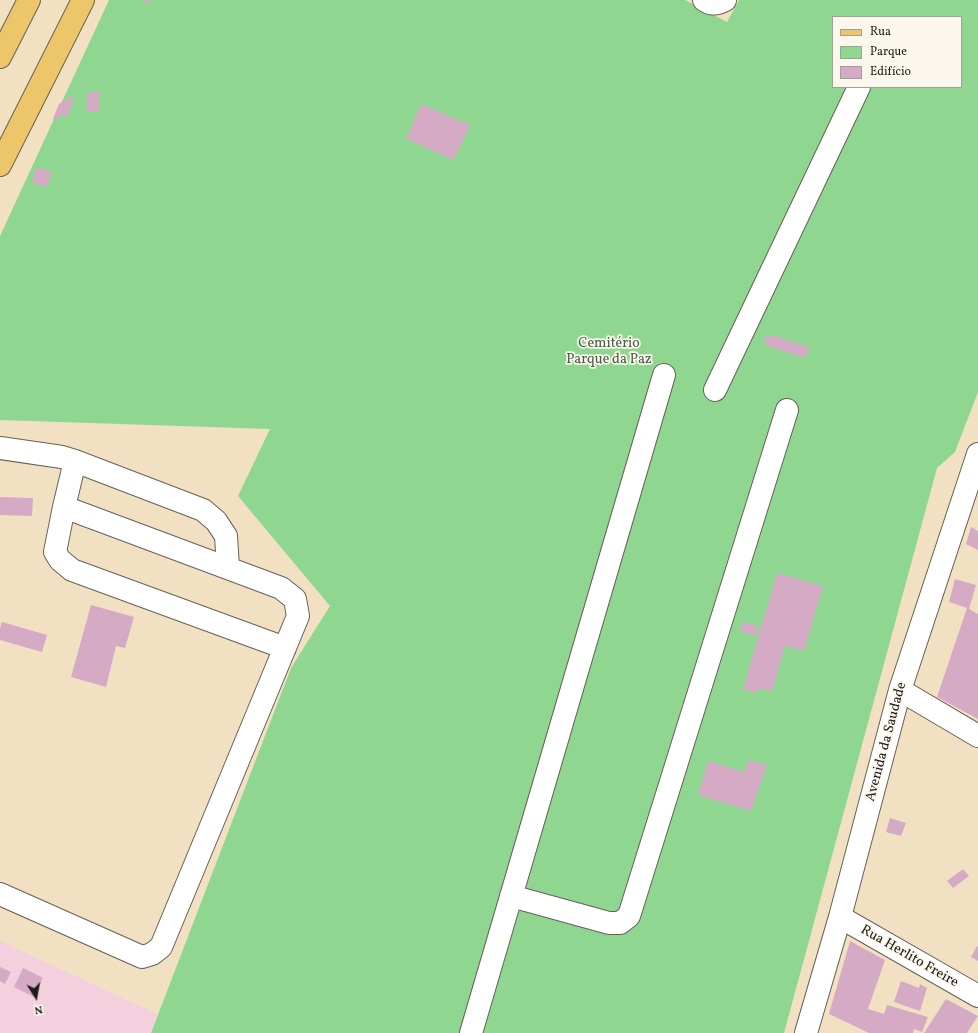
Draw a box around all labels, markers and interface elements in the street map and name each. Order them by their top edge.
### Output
legend [832,16,962,88]
text: Rua [870,24,891,40]
text: Parque [870,44,907,60]
text: Edifício [870,64,911,80]
park label: Cemitério Parque da Paz [566,336,652,368]
street label: Avenida da Saudade [863,681,911,803]
street label: Rua Herlito Freire [857,922,961,992]
north arrow [16,977,56,1017]
text: N [33,1001,44,1017]

